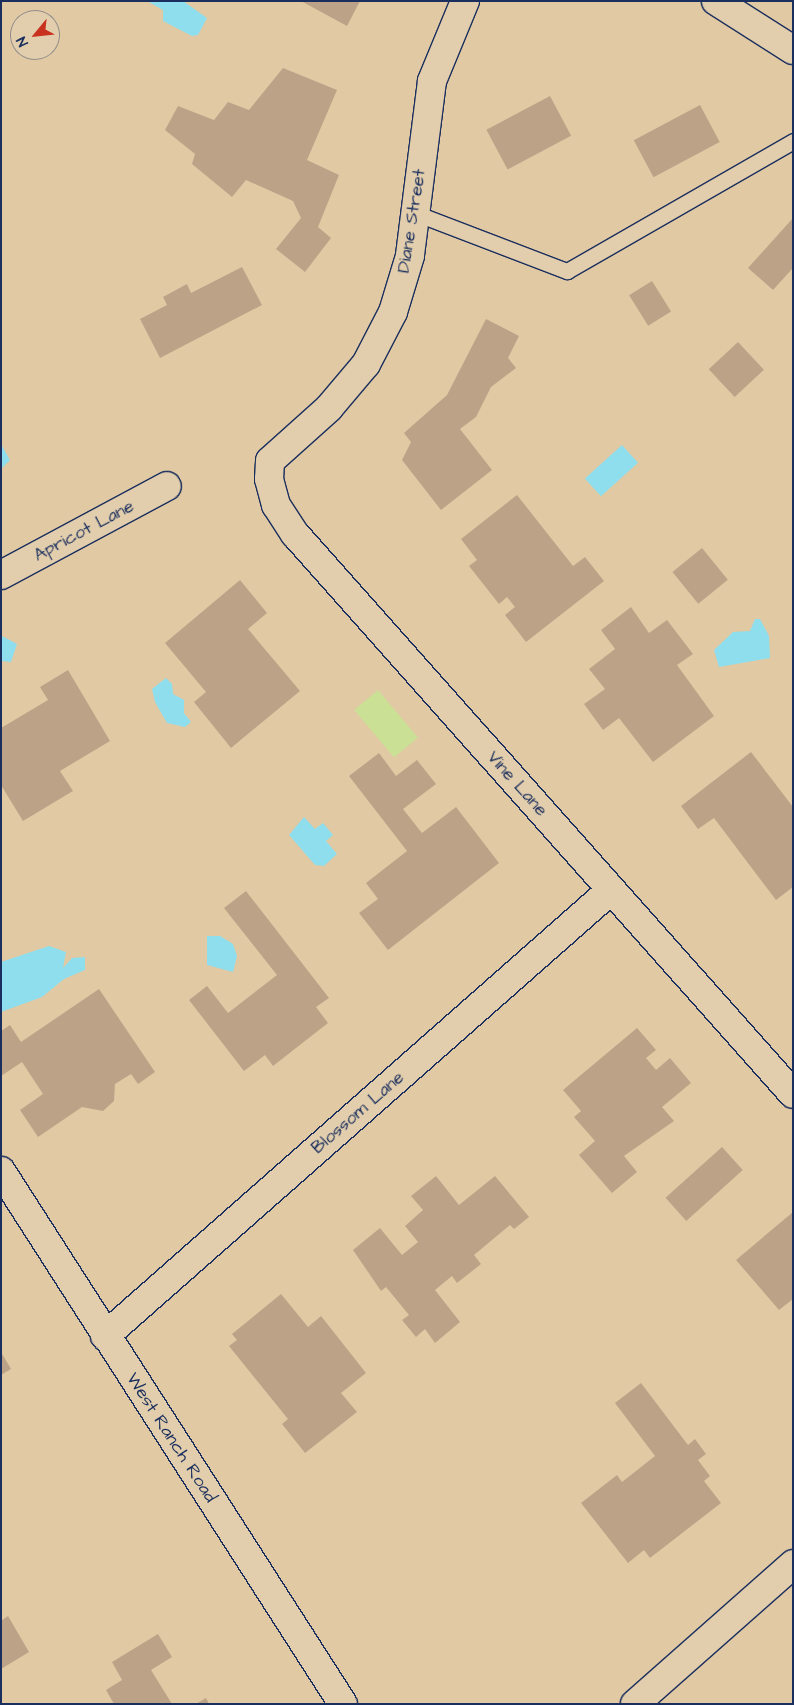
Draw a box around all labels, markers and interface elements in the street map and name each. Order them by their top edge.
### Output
north arrow [10,10,60,60]
text: N [12,33,34,50]
street label: Diane Street [393,167,431,275]
street label: Apricot Lane [30,496,138,566]
street label: Vine Lane [482,747,552,821]
street label: Blossom Lane [307,1067,409,1159]
street label: West Ranch Road [121,1369,221,1507]

